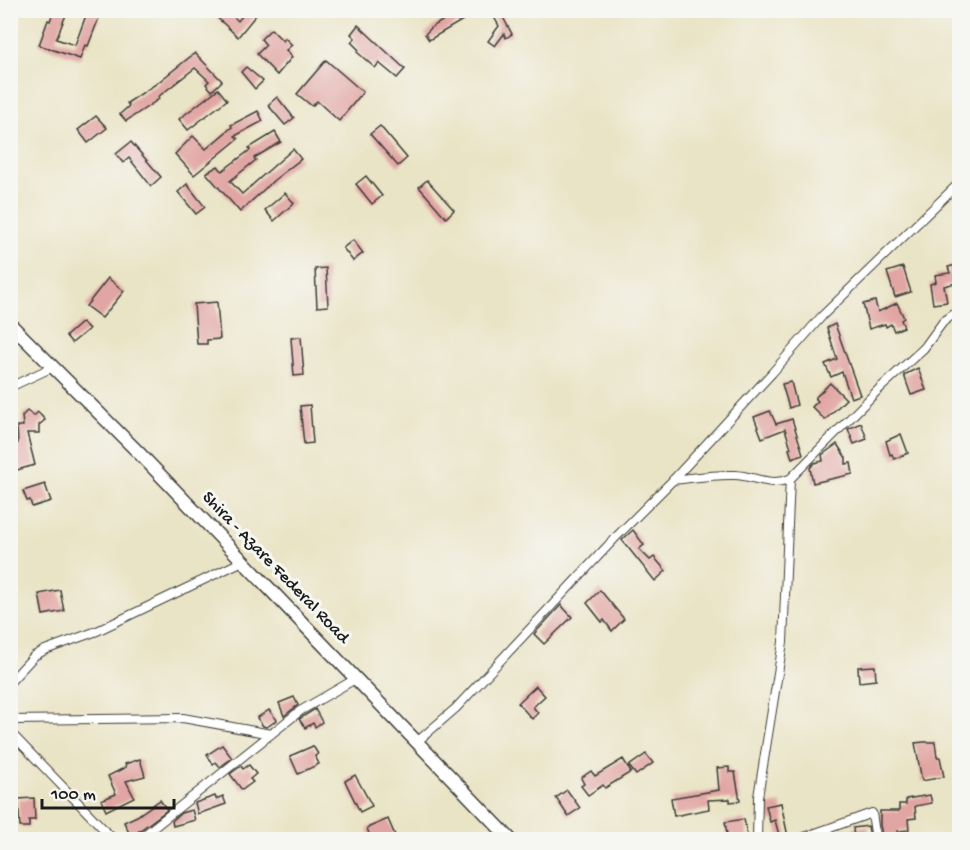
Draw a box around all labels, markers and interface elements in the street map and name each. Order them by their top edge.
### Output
street label: Shira - Azare Federal Road [197,488,354,649]
scale bar [42,772,174,810]
text: 100 m [50,785,96,806]

